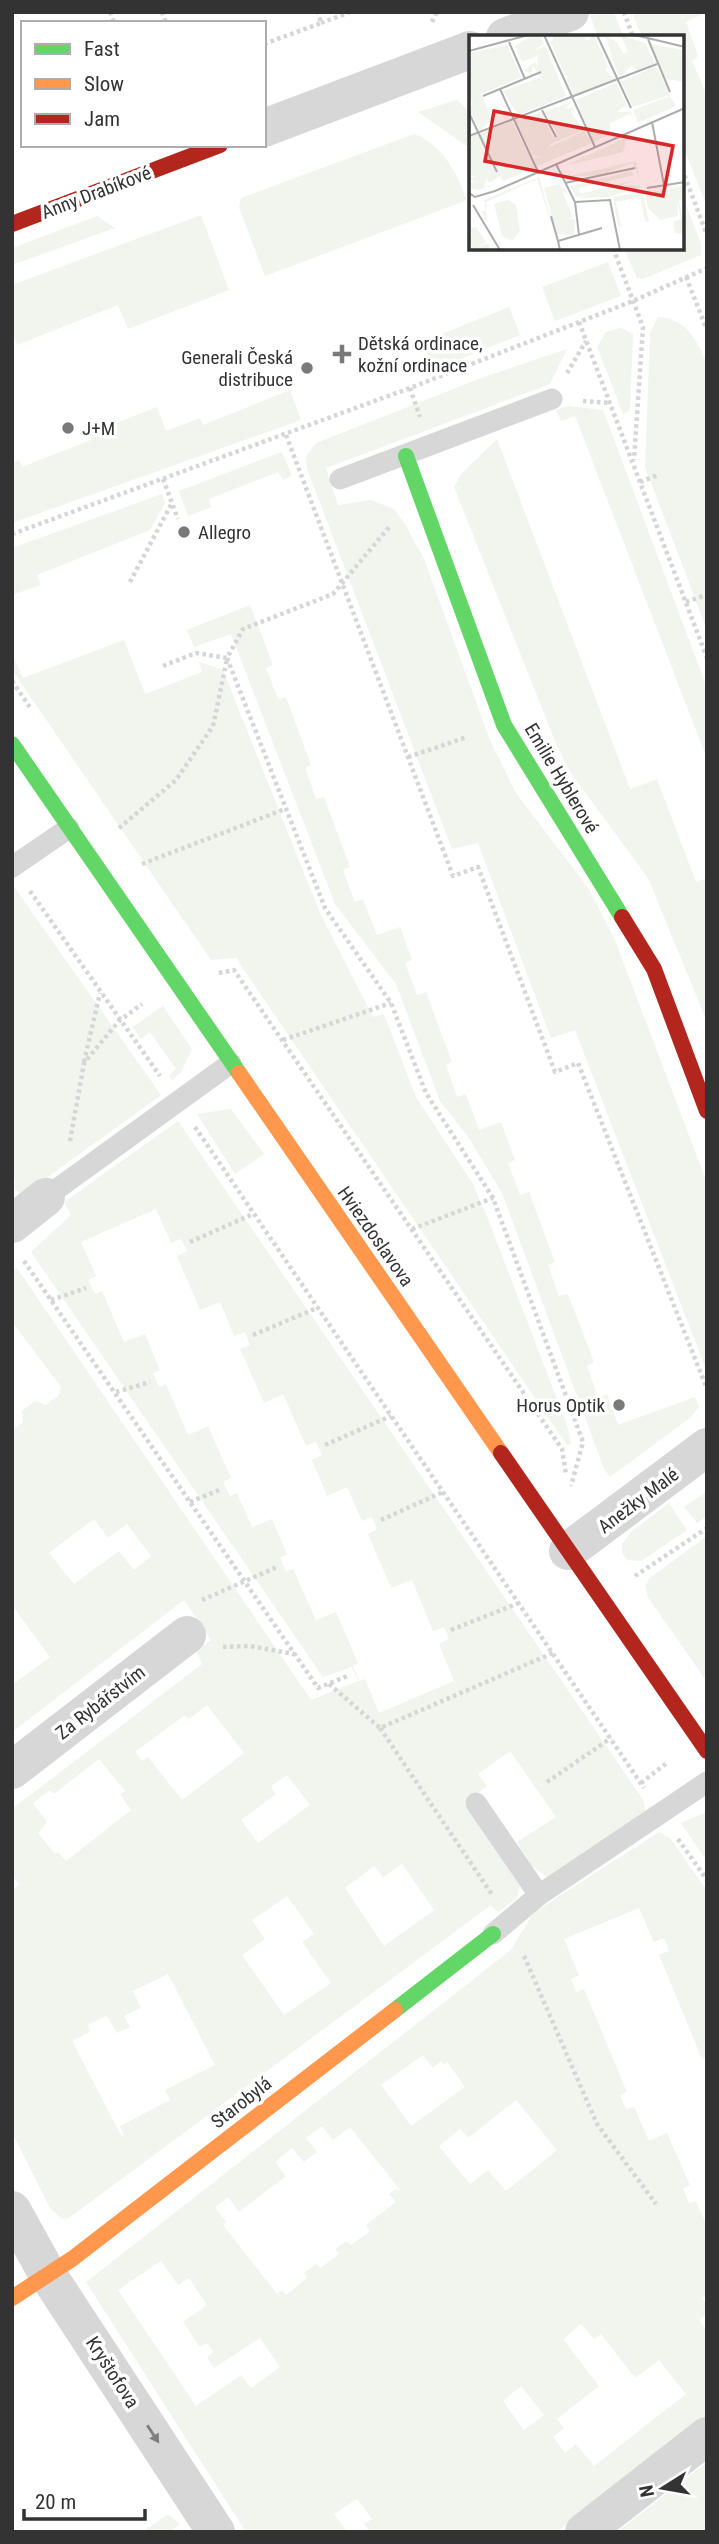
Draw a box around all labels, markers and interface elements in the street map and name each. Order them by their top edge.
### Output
legend [21,21,266,147]
inset map [469,35,684,250]
text: Fast [84,37,120,61]
text: Slow [84,72,124,96]
text: Jam [84,107,120,131]
street label: Anny Drabíkové [38,161,154,224]
place label: Dětská ordinace, kožní ordinace [358,332,483,377]
marker: Dětská ordinace, kožní ordinace [332,344,352,364]
place label: Generali Česká distribuce [181,346,293,391]
marker: Generali Česká distribuce [299,360,315,376]
place label: J+M [82,417,115,440]
marker: J+M [60,420,76,436]
place label: Allegro [198,521,251,544]
marker: Allegro [176,524,192,540]
street label: Emilie Hyblerové [520,719,603,838]
street label: Hviezdoslavova [333,1182,419,1291]
place label: Horus Optik [516,1394,605,1417]
marker: Horus Optik [611,1397,627,1413]
street label: Anežky Malé [593,1463,683,1538]
street label: Za Rybářstvím [51,1660,149,1744]
street label: Starobylá [207,2072,276,2133]
street label: Kryštofova [81,2332,144,2412]
one-way arrow [147,2425,160,2444]
north arrow [628,2453,698,2523]
scale bar [24,2478,145,2522]
text: N [634,2483,659,2499]
text: 20 m [35,2490,76,2514]

